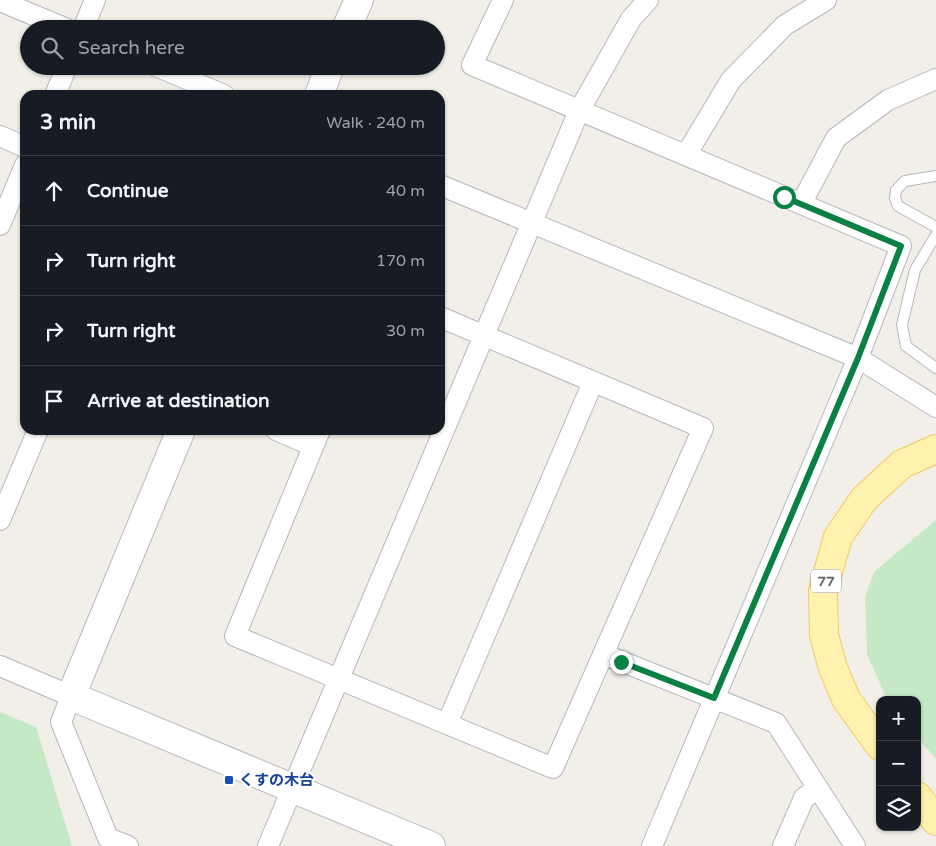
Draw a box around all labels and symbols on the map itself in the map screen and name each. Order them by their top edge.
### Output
route start [773,186,796,209]
road number: 77 [811,570,841,592]
route end [610,651,633,674]
place label: くすの木台 [239,771,314,789]
marker: くすの木台 [223,774,235,786]

